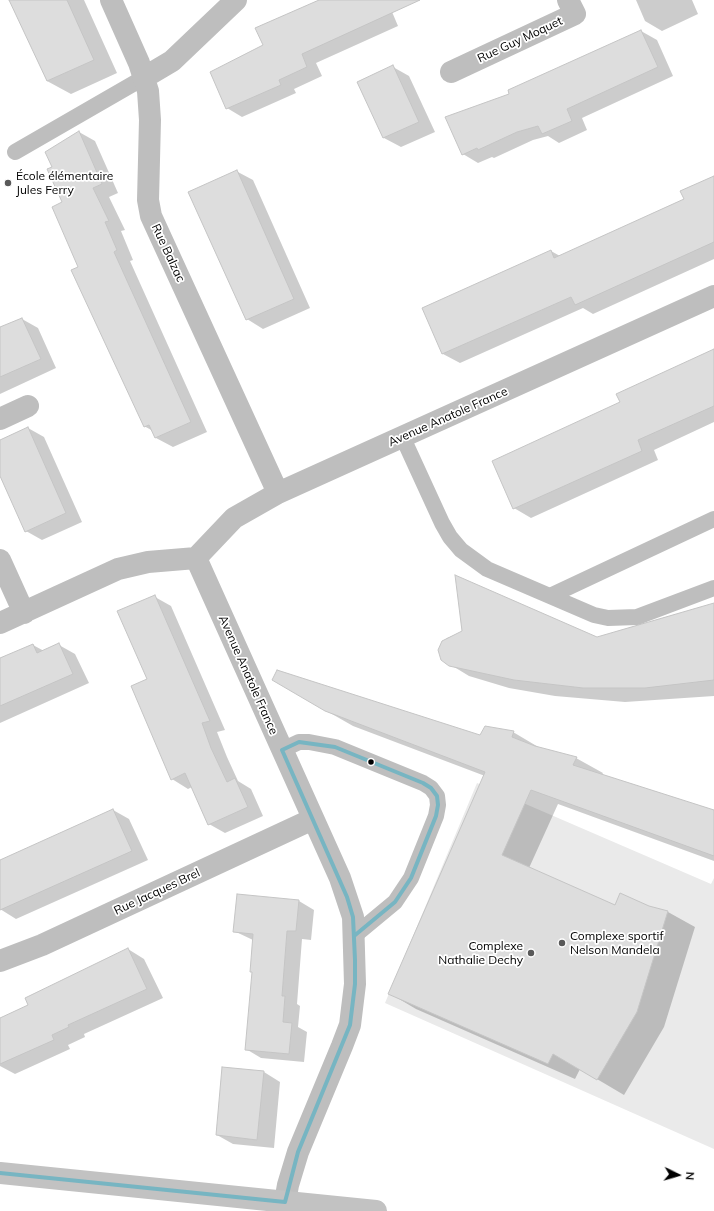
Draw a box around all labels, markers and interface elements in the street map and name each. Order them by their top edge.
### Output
street label: Rue Guy Moquet [475,14,565,66]
place label: École élémentaire Jules Ferry [16,169,113,197]
marker: École élémentaire Jules Ferry [3,178,13,188]
street label: Rue Balzac [148,222,188,284]
street label: Avenue Anatole France [386,384,510,450]
street label: Avenue Anatole France [215,613,281,737]
unlabelled marker [366,757,376,767]
street label: Rue Jacques Brel [112,866,202,918]
place label: Complexe sportif Nelson Mandela [570,929,663,957]
marker: Complexe sportif Nelson Mandela [557,938,567,948]
place label: Complexe Nathalie Dechy [438,939,523,967]
marker: Complexe Nathalie Dechy [526,948,536,958]
north arrow [658,1155,698,1195]
text: N [683,1171,697,1181]

